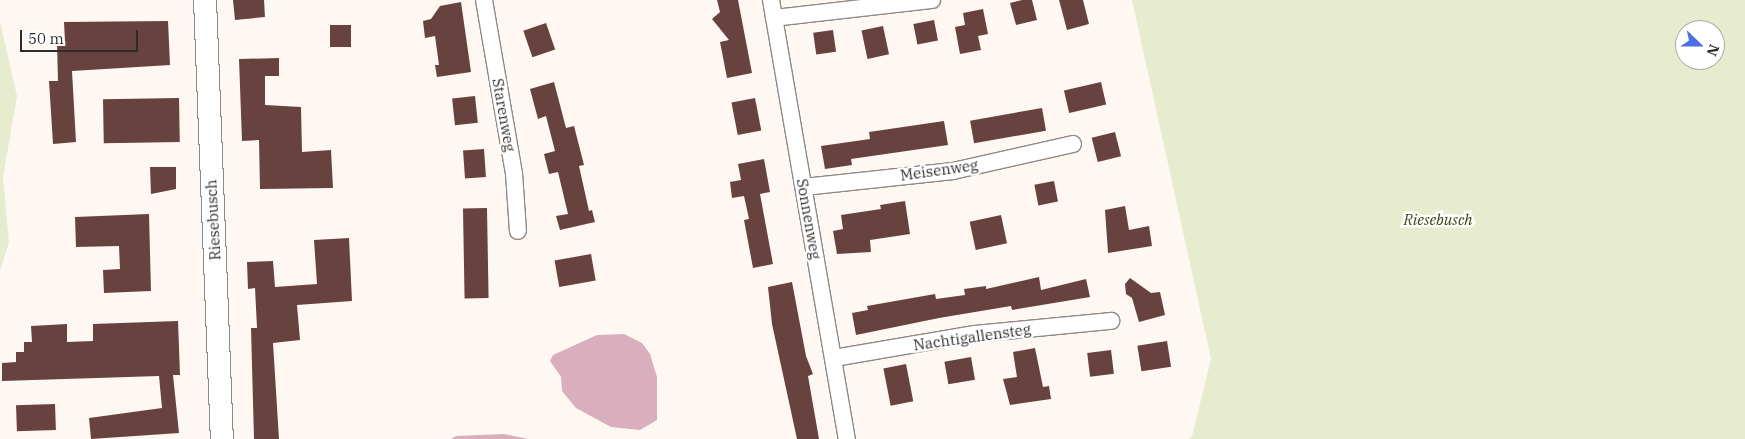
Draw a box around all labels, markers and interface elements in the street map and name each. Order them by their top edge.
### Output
scale bar [22,20,140,52]
north arrow [1675,20,1725,70]
text: 50 m [28,29,64,48]
text: N [1703,42,1723,59]
street label: Starenweg [489,77,519,153]
street label: Meisenweg [899,156,979,184]
street label: Sonnenweg [793,177,825,261]
street label: Riesebusch [202,179,224,261]
park label: Riesebusch [1403,211,1473,229]
street label: Nachtigallensteg [912,320,1032,354]

